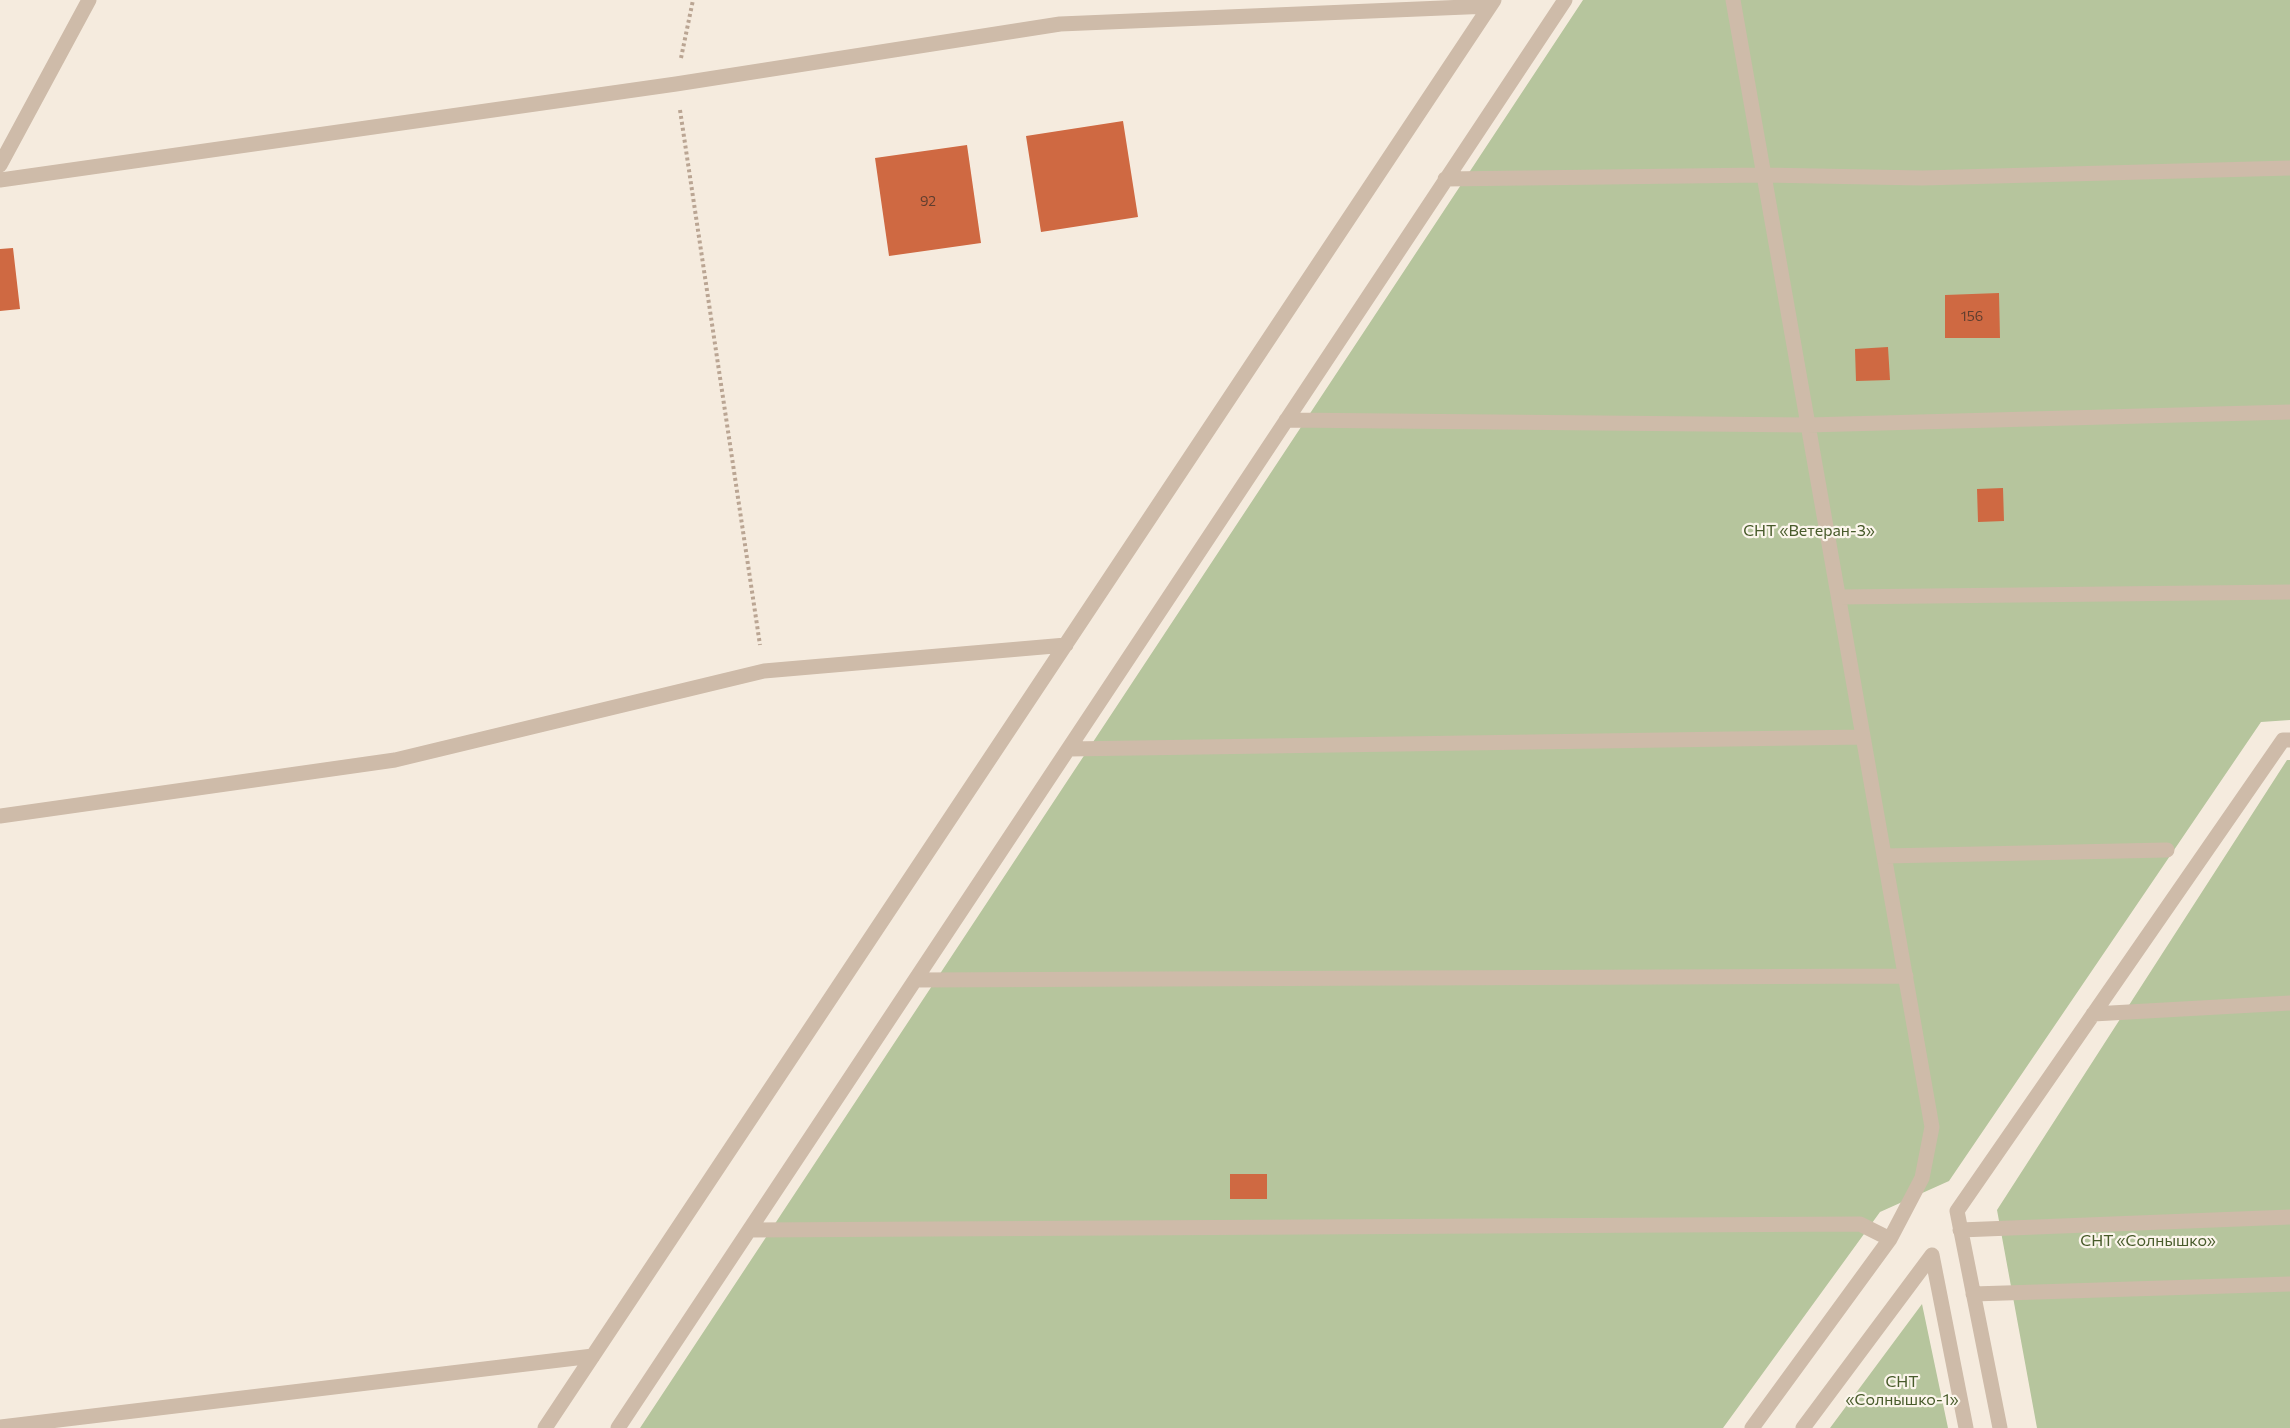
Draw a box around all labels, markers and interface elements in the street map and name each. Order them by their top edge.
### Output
house number: 92 [920,193,936,209]
house number: 156 [1961,308,1983,324]
park label: СНТ «Ветеран-3» [1743,521,1875,541]
park label: СНТ «Солнышко» [2080,1231,2216,1251]
park label: СНТ «Солнышко-1» [1845,1372,1959,1410]

